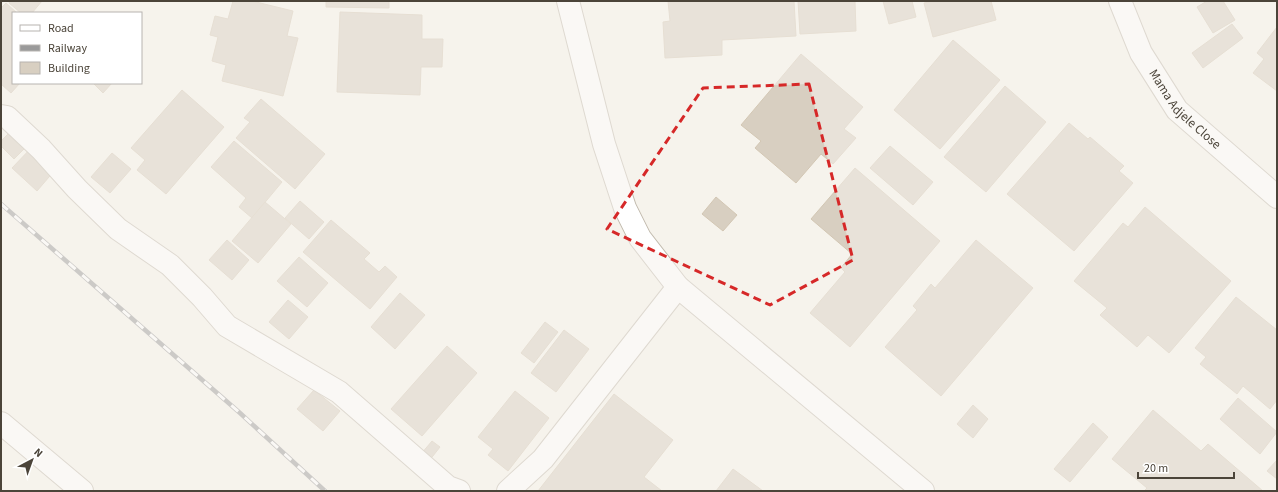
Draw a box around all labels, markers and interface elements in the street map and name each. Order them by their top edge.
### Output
legend [12,12,142,84]
text: Road [48,20,74,37]
text: Railway [48,40,87,57]
text: Building [48,60,90,77]
street label: Mama Adjele Close [1145,66,1225,153]
north arrow [12,440,52,480]
text: N [31,445,46,461]
scale bar [1138,454,1234,480]
text: 20 m [1144,460,1168,477]

